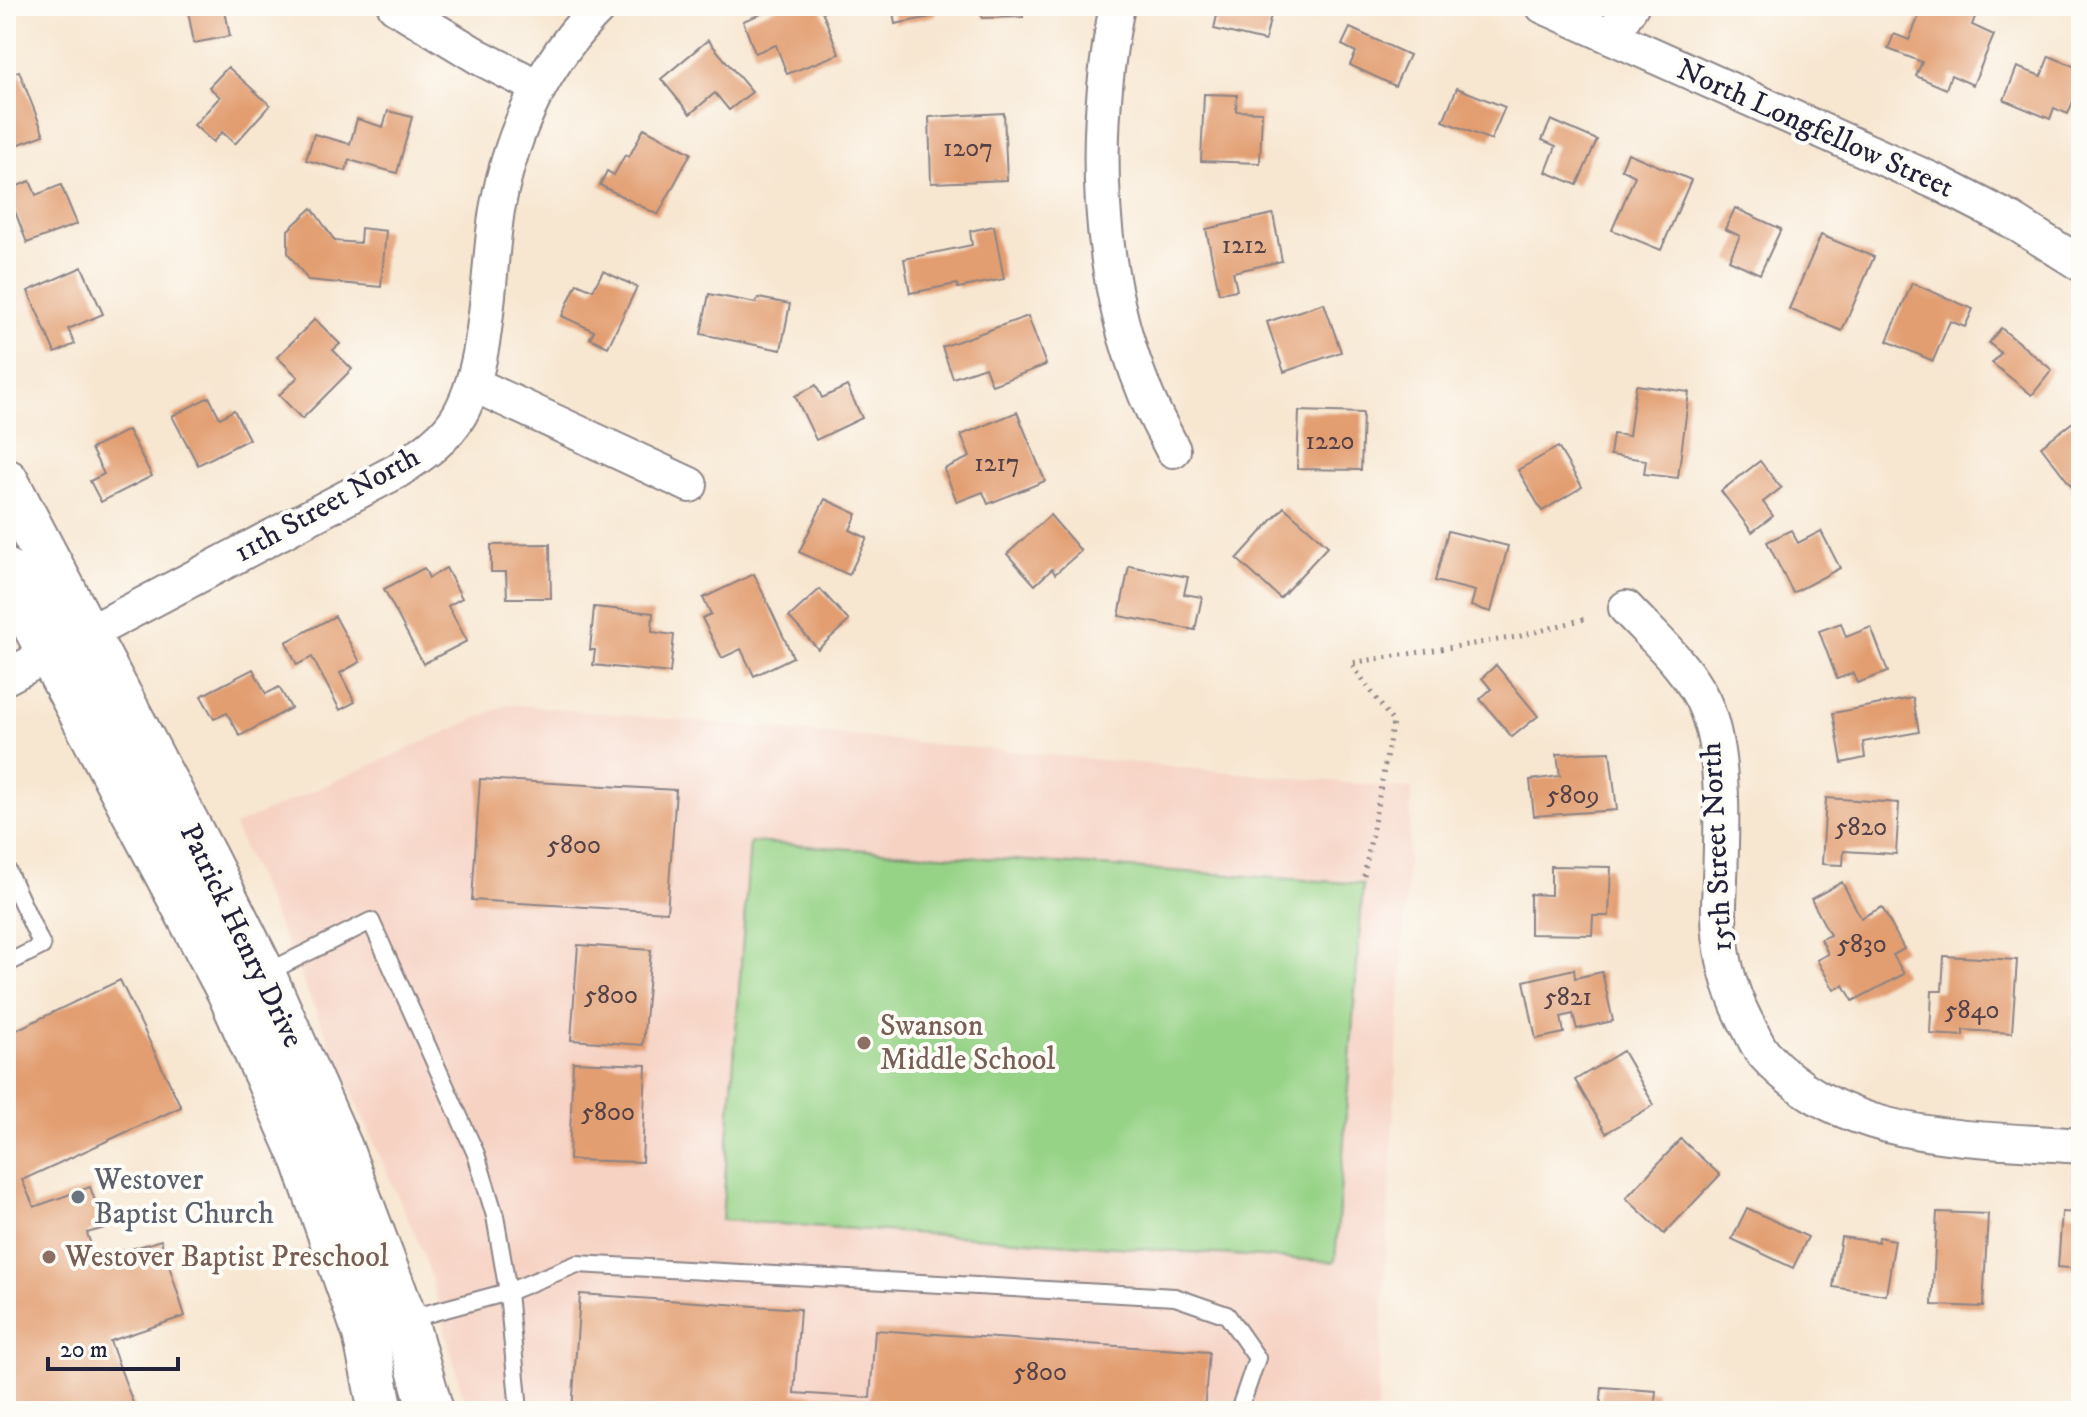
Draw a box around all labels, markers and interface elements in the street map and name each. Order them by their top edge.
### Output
street label: North Longfellow Street [1671,51,1959,207]
house number: 1207 [943,132,993,165]
house number: 1212 [1222,229,1267,262]
house number: 1220 [1305,425,1355,458]
street label: 11th Street North [228,439,426,571]
house number: 1217 [974,447,1020,480]
street label: 15th Street North [1693,741,1741,953]
house number: 5809 [1547,779,1599,812]
house number: 5820 [1835,811,1887,844]
street label: Patrick Henry Drive [171,818,311,1054]
house number: 5800 [547,829,601,862]
house number: 5830 [1837,928,1887,961]
house number: 5800 [584,979,638,1012]
house number: 5821 [1544,981,1592,1014]
house number: 5840 [1945,994,1999,1027]
place label: Swanson Middle School [880,1008,1055,1079]
marker: Swanson Middle School [855,1034,873,1052]
house number: 5800 [581,1096,635,1129]
place label: Westover Baptist Church [93,1162,274,1233]
marker: Westover Baptist Church [69,1188,87,1206]
place label: Westover Baptist Preschool [64,1239,389,1276]
marker: Westover Baptist Preschool [40,1248,58,1266]
scale bar [48,1321,178,1371]
text: 20 m [60,1335,108,1365]
house number: 5800 [1013,1356,1067,1389]

